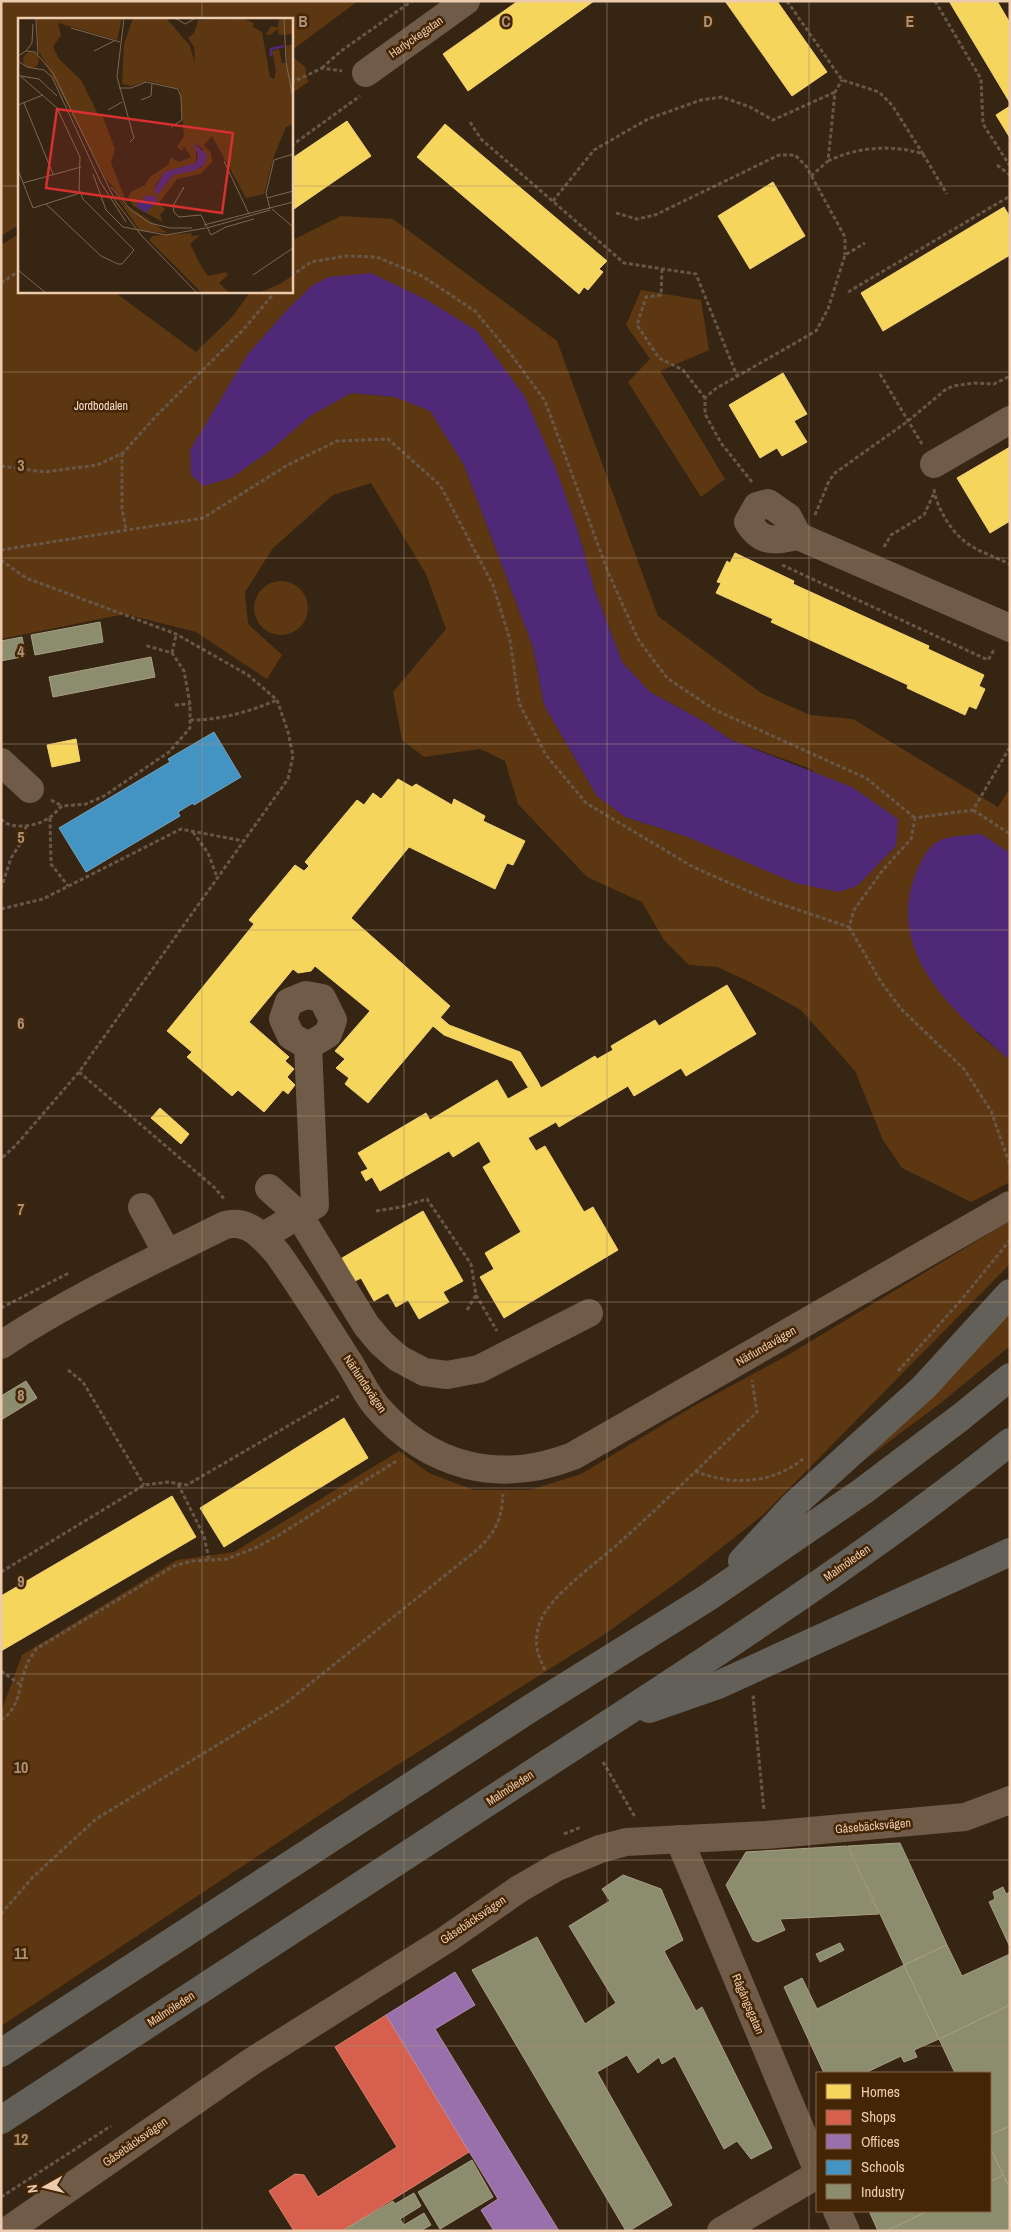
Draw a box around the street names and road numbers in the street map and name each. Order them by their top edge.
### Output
street label: Harlyckegatan [386,12,446,62]
street label: Närlundavägen [733,1322,799,1370]
street label: Närlundavägen [340,1352,390,1416]
street label: Malmöleden [820,1541,874,1585]
street label: Malmöleden [483,1767,537,1809]
street label: Gåsebäcksvägen [834,1815,912,1837]
street label: Gåsebäcksvägen [437,1892,509,1948]
street label: Rågångsgatan [728,1971,768,2037]
street label: Malmöleden [144,1988,198,2030]
street label: Gåsebäcksvägen [99,2114,171,2170]

